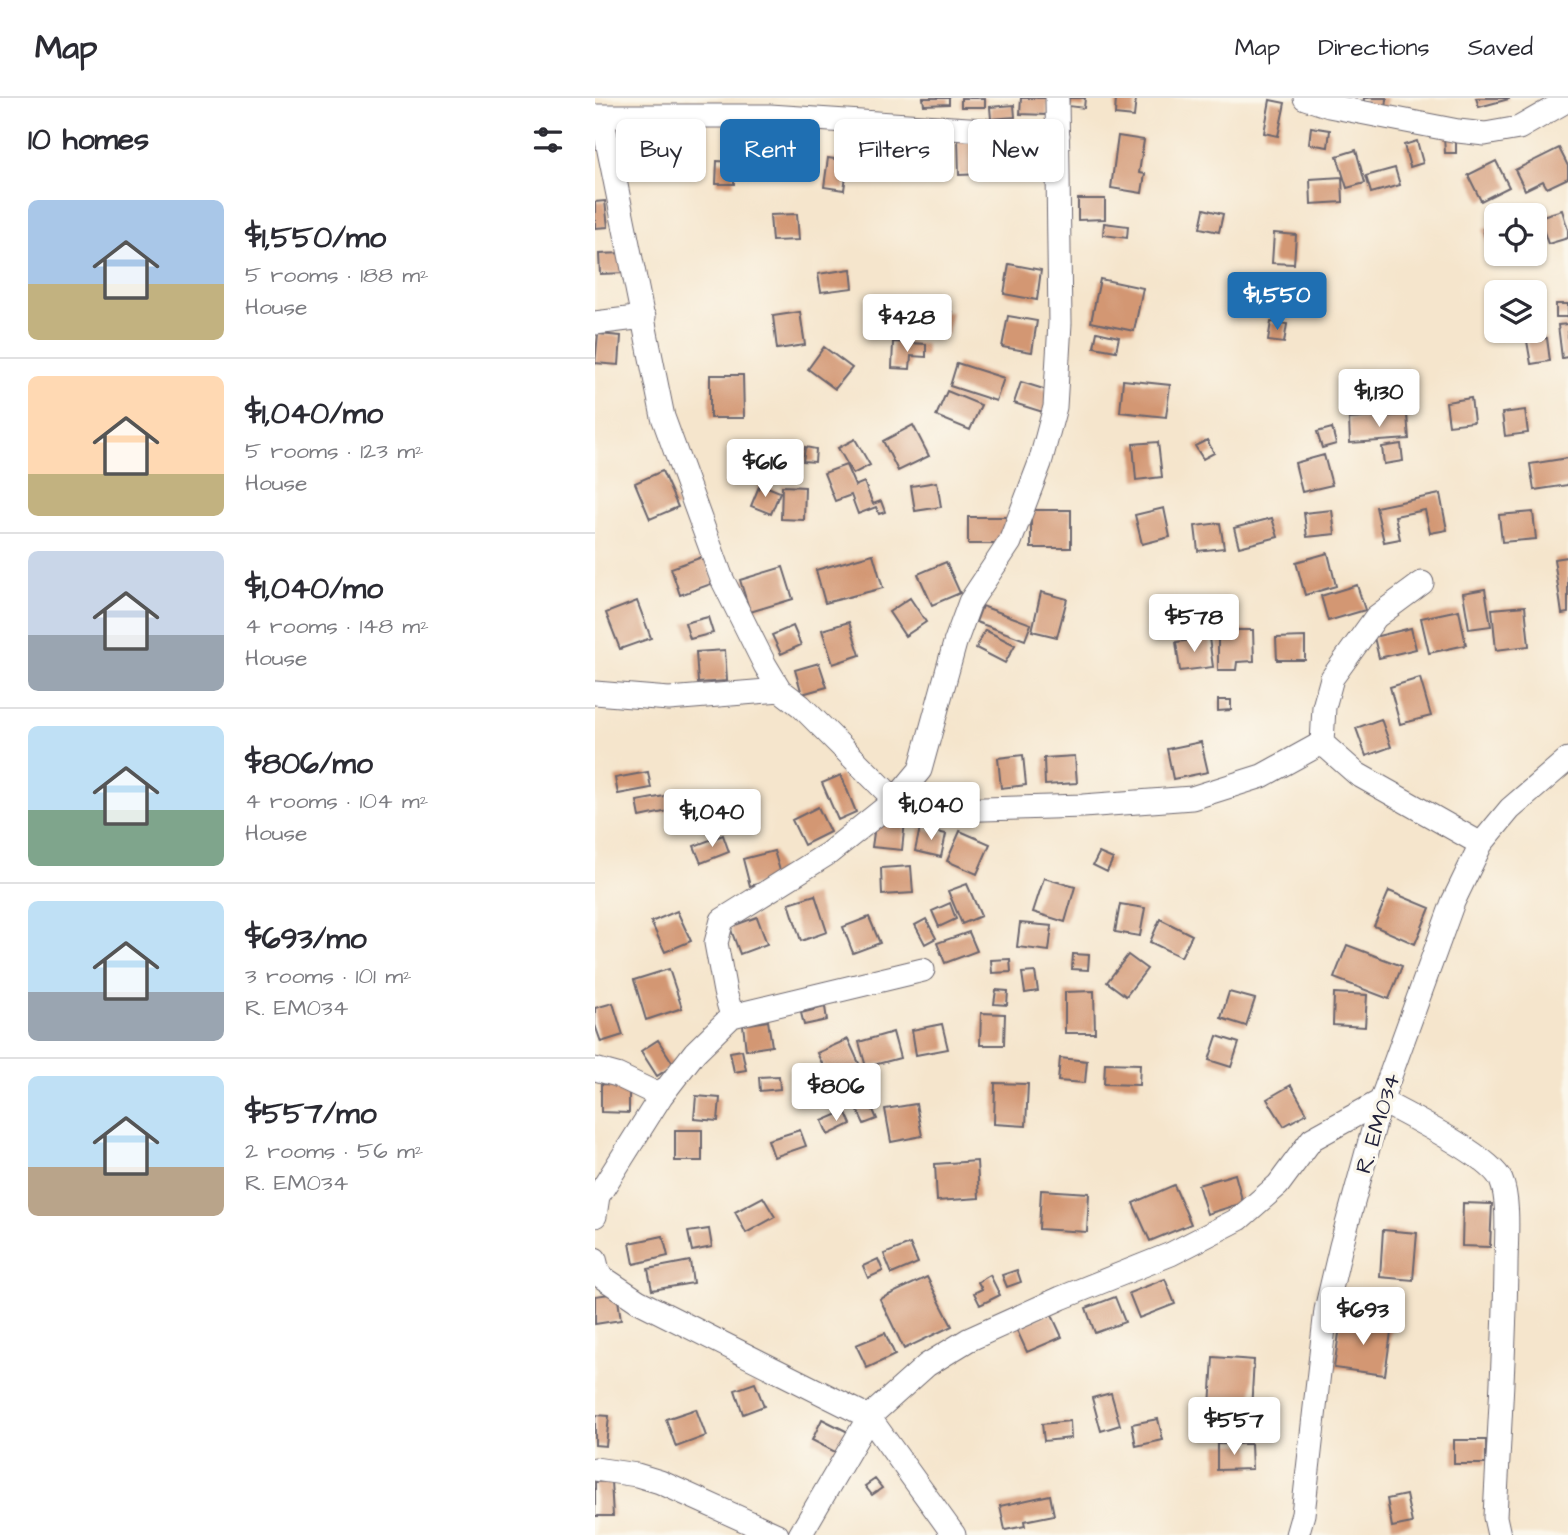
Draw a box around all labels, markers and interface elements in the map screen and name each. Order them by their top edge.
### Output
text: Map [35,25,97,71]
text: Map [1235,31,1280,65]
text: Directions [1318,31,1430,65]
text: Saved [1468,31,1533,65]
text: 10 homes [28,119,149,161]
chip: Buy [616,119,706,182]
chip: Rent [720,119,820,182]
chip: Filters [834,119,954,182]
chip: New [968,119,1064,182]
icon: filters [529,121,567,159]
map controls [1484,203,1547,343]
button: locate [1484,203,1547,266]
text: $1,550/mo [245,217,386,259]
icon: home [84,228,168,312]
text: 5 rooms · 188 m² [245,259,429,291]
pin: $1,550 [1220,272,1334,332]
text: $1,550 [1244,279,1310,311]
button: layers [1484,280,1547,343]
text: House [245,291,308,323]
pin: $428 [866,294,948,354]
text: $428 [879,301,935,333]
pin: $1,130 [1322,370,1436,429]
text: $1,130 [1355,376,1404,408]
text: $1,040/mo [245,393,383,435]
icon: home [84,404,168,488]
text: 5 rooms · 123 m² [245,435,424,467]
pin: $616 [724,440,806,499]
text: $616 [743,446,787,478]
text: House [245,467,308,499]
text: $1,040/mo [245,568,383,610]
icon: home [84,579,168,663]
pin: $578 [1153,594,1235,654]
text: $578 [1165,601,1223,633]
text: 4 rooms · 148 m² [245,610,429,642]
text: House [245,642,308,674]
text: $806/mo [245,743,373,785]
icon: home [84,754,168,838]
pin: $1,040 [874,782,988,842]
text: 4 rooms · 104 m² [245,785,428,817]
text: $1,040 [899,789,963,821]
pin: $1,040 [655,790,769,849]
text: $1,040 [680,796,744,828]
text: House [245,817,308,849]
text: $693/mo [245,918,367,960]
icon: home [84,929,168,1013]
text: 3 rooms · 101 m² [245,960,412,992]
text: R. EM034 [245,992,348,1024]
pin: $806 [795,1063,877,1123]
street label: R. EM034 [1348,1069,1408,1177]
text: $806 [808,1070,864,1102]
text: $557/mo [245,1093,377,1135]
icon: home [84,1104,168,1188]
text: 2 rooms · 56 m² [245,1135,423,1167]
text: R. EM034 [245,1167,348,1199]
pin: $693 [1322,1288,1404,1347]
text: $693 [1337,1294,1389,1326]
pin: $557 [1193,1398,1275,1457]
text: $557 [1204,1404,1264,1436]

